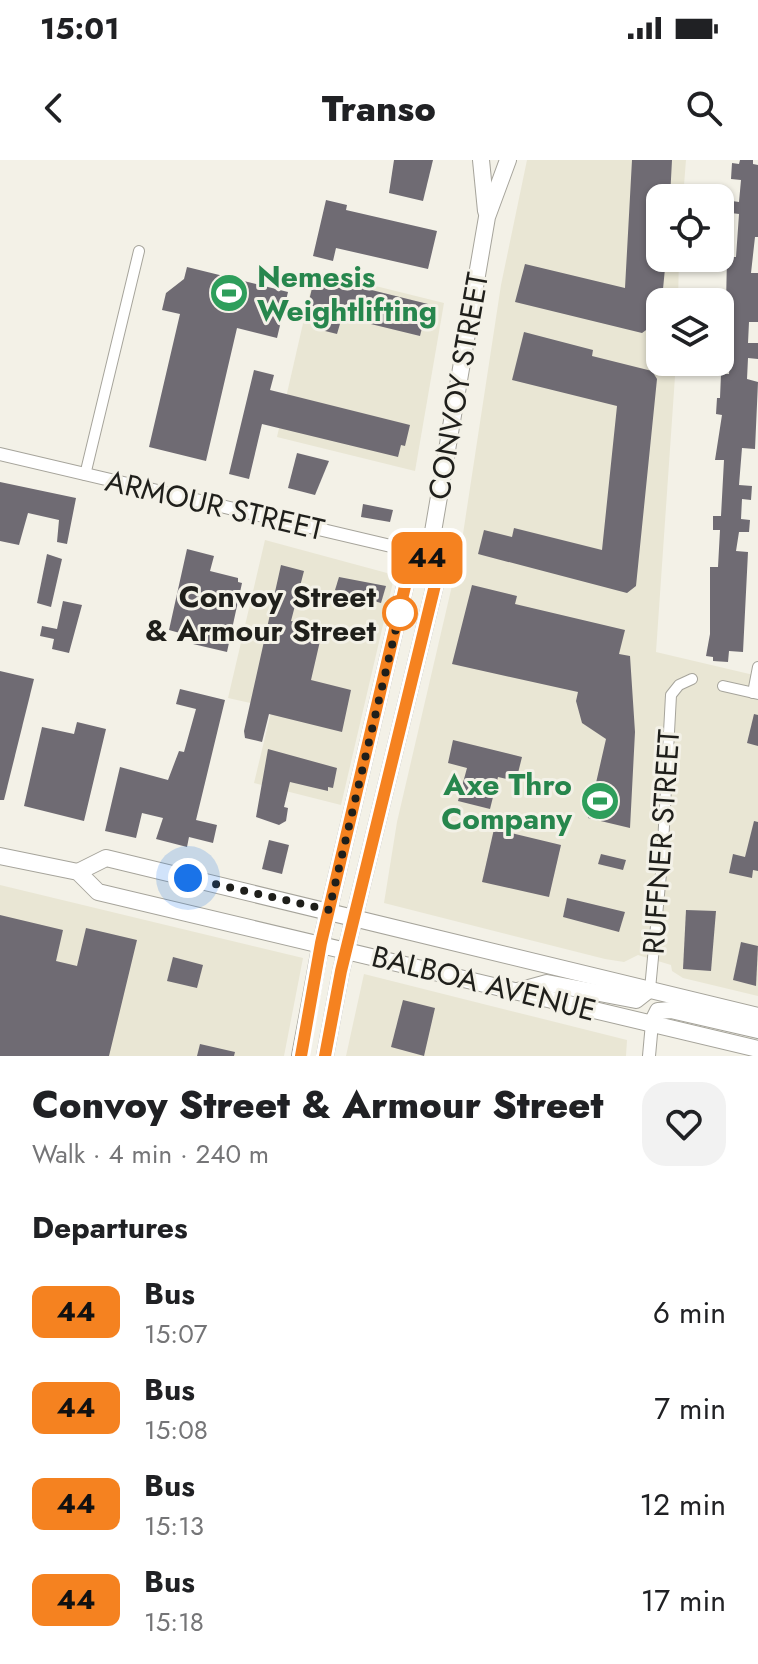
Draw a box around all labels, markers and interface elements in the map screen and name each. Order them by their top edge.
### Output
text: 15:01 [40,7,119,50]
text: Transo [322,82,436,134]
icon: back [32,86,76,130]
icon: search [682,86,726,130]
map controls [646,184,734,376]
button: locate [646,184,734,272]
place label: Nemesis Weightlifting [257,255,437,332]
street label: CONVOY STREET [417,269,499,503]
sports icon: Nemesis Weightlifting [208,272,250,314]
button: layers [646,288,734,376]
street label: ARMOUR STREET [101,459,329,551]
line badge: 44 [391,532,463,584]
text: 44 [407,537,447,578]
place label: Convoy Street & Armour Street [145,575,376,652]
marker: Convoy Street & Armour Street [383,596,417,630]
street label: RUFFNER STREET [632,728,690,956]
place label: Axe Thro Company [441,763,572,840]
sports icon: Axe Thro Company [579,780,621,822]
your location [168,858,208,898]
street label: BALBOA AVENUE [367,934,601,1032]
text: Convoy Street & Armour Street [32,1077,604,1132]
button: heart [642,1082,726,1166]
text: Walk · 4 min · 240 m [32,1135,269,1173]
text: Departures [32,1206,188,1249]
text: Bus [144,1272,195,1315]
text: 44 [56,1291,96,1332]
text: 6 min [653,1291,726,1334]
text: 15:07 [144,1315,207,1353]
text: Bus [144,1368,195,1411]
text: 44 [56,1387,96,1428]
text: 7 min [654,1387,726,1430]
text: 15:08 [144,1411,208,1449]
text: Bus [144,1464,195,1507]
text: 44 [56,1483,96,1524]
text: 12 min [639,1483,726,1526]
text: 15:13 [144,1507,204,1545]
text: Bus [144,1560,195,1603]
text: 44 [56,1579,96,1620]
text: 17 min [641,1579,726,1622]
text: 15:18 [144,1603,204,1641]

